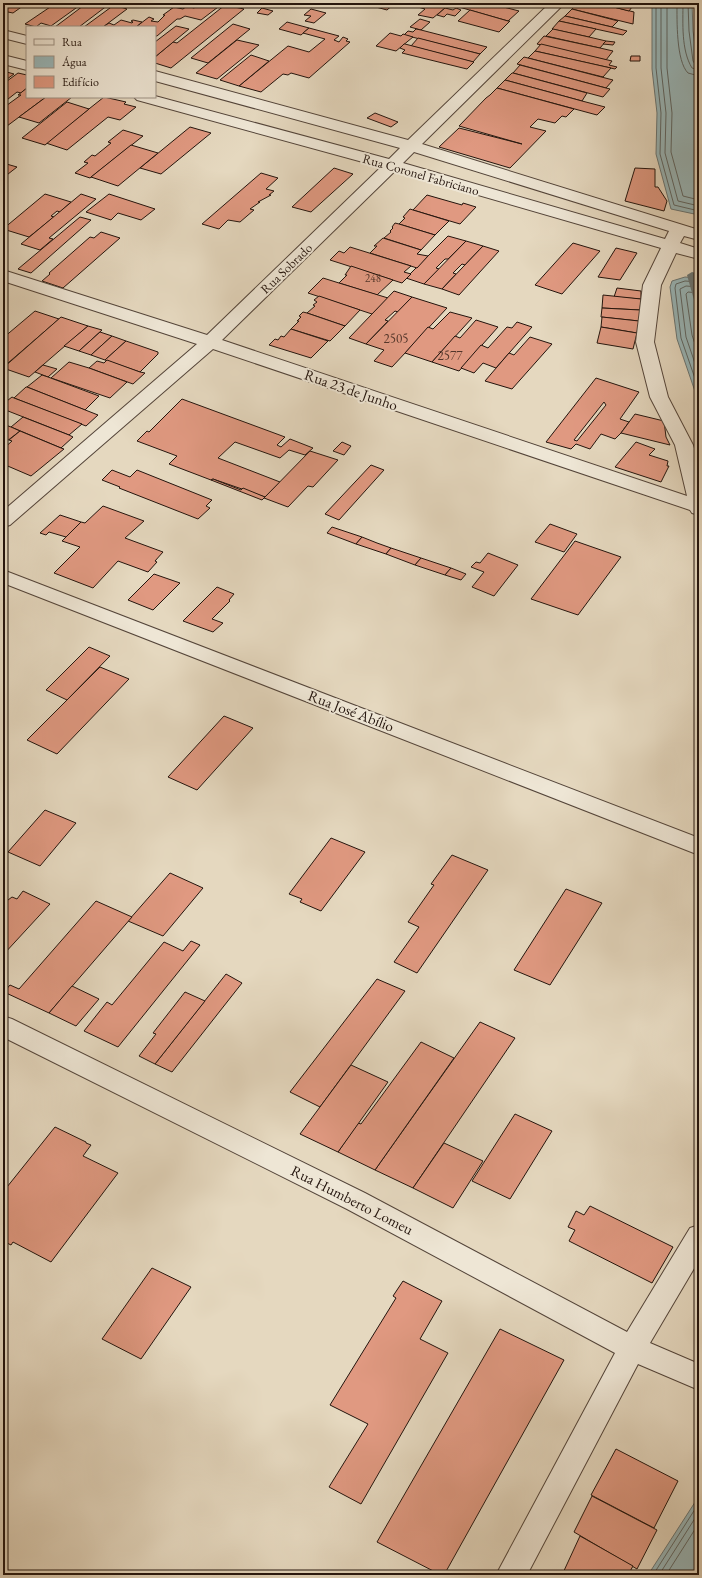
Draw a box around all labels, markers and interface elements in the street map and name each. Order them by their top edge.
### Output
legend [26,26,156,98]
text: Rua [62,34,82,50]
text: Água [61,54,87,70]
text: Edifício [62,74,99,90]
street label: Rua Coronel Fabriciano [361,150,481,199]
street label: Rua Sobrado [257,239,316,297]
house number: 248 [365,271,381,285]
house number: 2505 [384,330,408,347]
house number: 2577 [438,347,463,364]
street label: Rua 23 de Junho [302,365,400,414]
street label: Rua José Abílio [306,685,397,736]
street label: Rua Humberto Lomeu [288,1161,417,1239]

